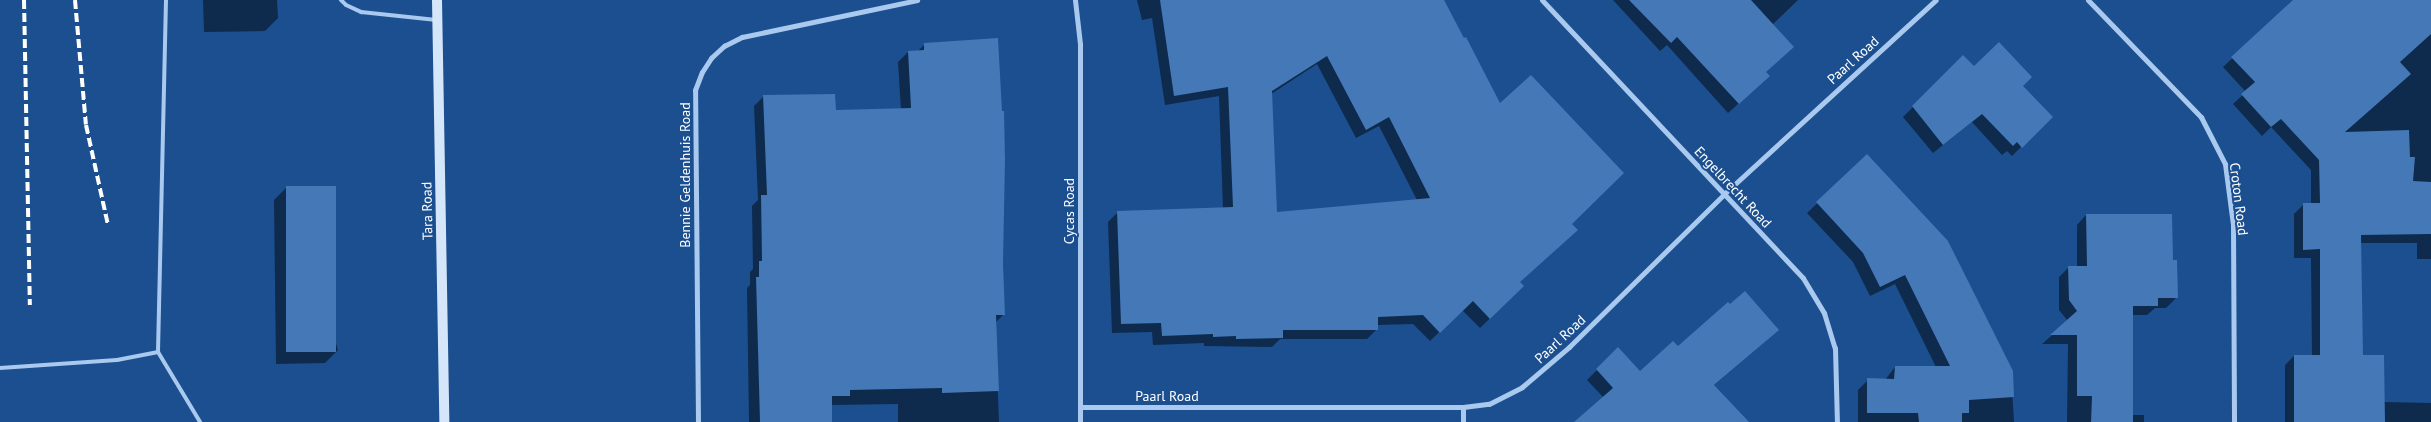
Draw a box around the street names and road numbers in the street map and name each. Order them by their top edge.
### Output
street label: Paarl Road [1824,33,1882,87]
street label: Bennie Geldenhuis Road [677,102,693,248]
street label: Engelbrecht Road [1691,143,1775,231]
street label: Croton Road [2226,162,2252,236]
street label: Cycas Road [1061,178,1077,244]
street label: Tara Road [418,182,436,240]
street label: Paarl Road [1531,311,1589,367]
street label: Paarl Road [1135,388,1199,404]

